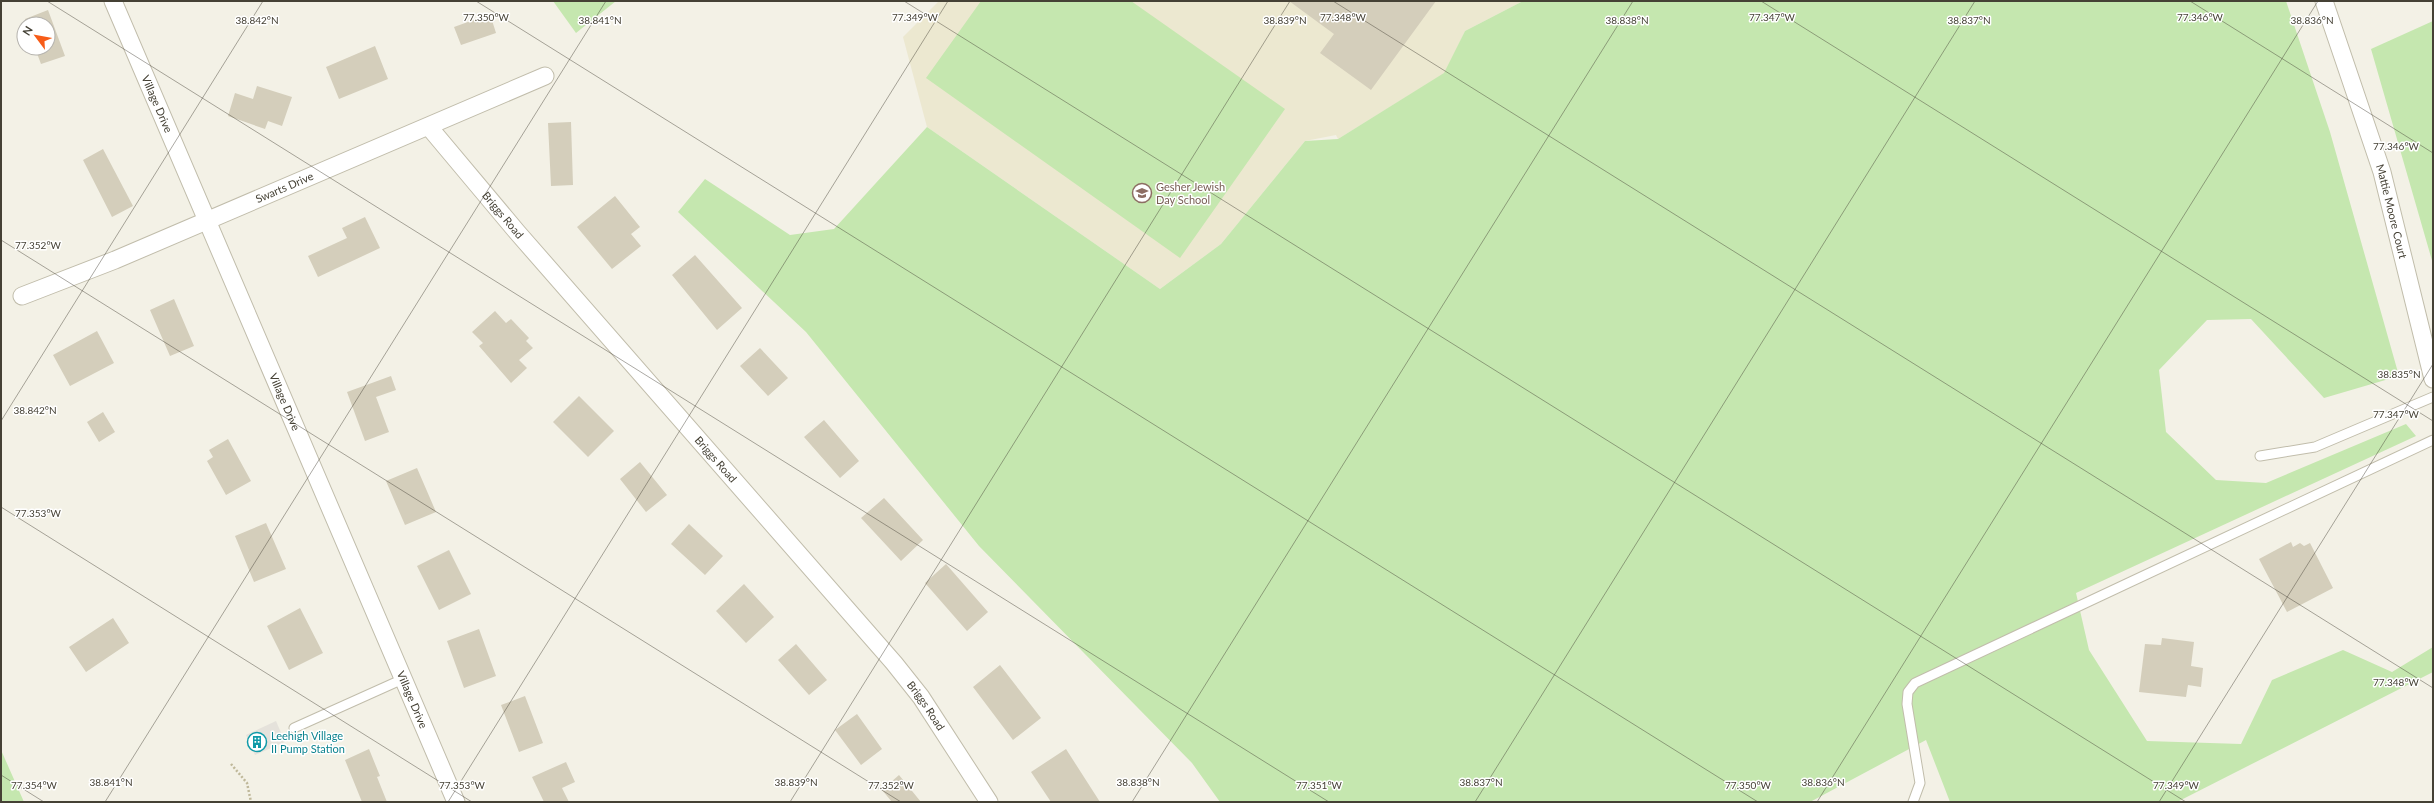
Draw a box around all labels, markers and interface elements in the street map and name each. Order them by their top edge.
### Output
text: 77.350°W [463,11,510,23]
text: 77.349°W [892,11,939,23]
text: 77.348°W [1320,11,1367,23]
text: 77.347°W [1749,11,1796,23]
text: 77.346°W [2177,11,2224,23]
text: 38.842°N [235,14,279,26]
text: 38.841°N [578,14,622,26]
text: 38.839°N [1263,14,1307,26]
text: 38.838°N [1605,14,1649,26]
text: 38.837°N [1947,14,1991,26]
text: 38.836°N [2290,14,2334,26]
north arrow [16,16,56,56]
text: N [19,23,35,37]
street label: Village Drive [140,73,176,135]
text: 77.346°W [2373,140,2420,152]
street label: Mattie Moore Court [2374,162,2410,260]
street label: Swarts Drive [253,169,315,205]
place label: Gesher Jewish Day School [1156,180,1225,206]
school or university icon: Gesher Jewish Day School [1131,182,1153,204]
street label: Briggs Road [480,189,527,241]
text: 77.352°W [15,239,62,251]
text: 38.835°N [2377,368,2421,380]
street label: Village Drive [267,371,303,433]
text: 38.842°N [13,404,57,416]
text: 77.347°W [2373,408,2420,420]
street label: Briggs Road [693,433,740,485]
text: 77.353°W [15,507,62,519]
street label: Village Drive [395,669,431,730]
text: 77.348°W [2373,676,2420,688]
street label: Briggs Road [905,678,948,733]
place label: Leehigh Village II Pump Station [271,729,345,755]
building icon: Leehigh Village II Pump Station [246,731,268,753]
text: 38.841°N [89,776,133,788]
text: 38.839°N [774,776,818,788]
text: 38.838°N [1116,776,1160,788]
text: 38.837°N [1459,776,1503,788]
text: 38.836°N [1801,776,1845,788]
text: 77.354°W [11,779,58,791]
text: 77.353°W [439,779,486,791]
text: 77.352°W [868,779,915,791]
text: 77.351°W [1296,779,1343,791]
text: 77.350°W [1725,779,1772,791]
text: 77.349°W [2153,779,2200,791]

